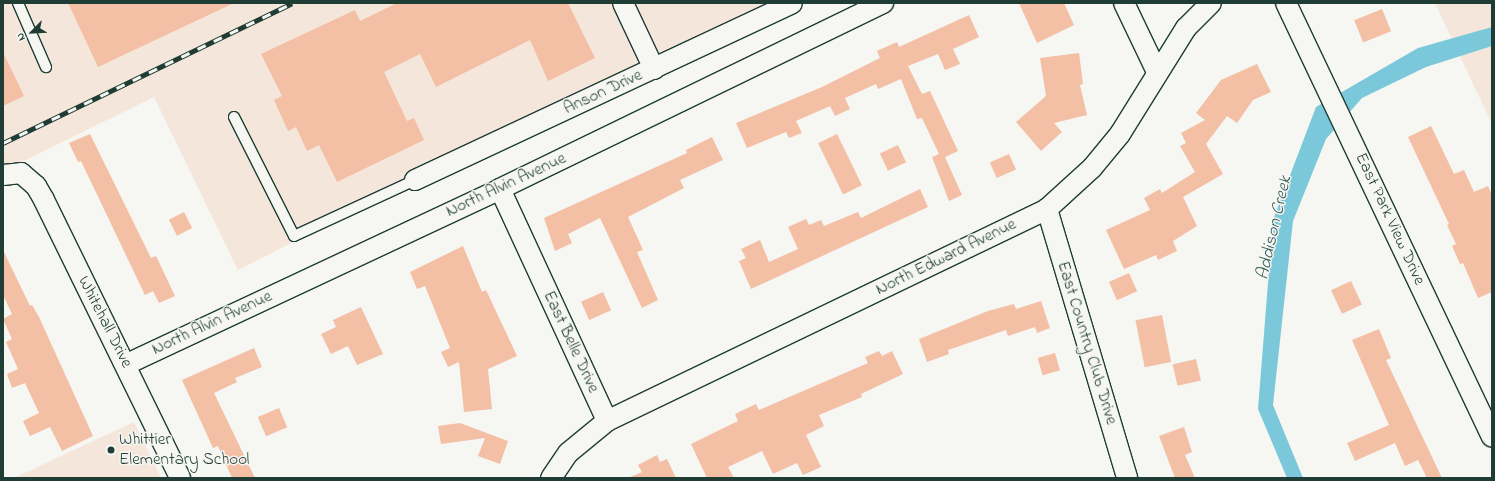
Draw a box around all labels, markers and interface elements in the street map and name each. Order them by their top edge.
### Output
north arrow [12,12,52,52]
text: N [12,30,30,44]
street label: Anson Drive [560,65,646,119]
street label: North Alvin Avenue [443,148,569,222]
street label: East Park View Drive [1350,150,1430,288]
water label: Addison Creek [1253,174,1297,282]
street label: North Edward Avenue [872,214,1020,300]
street label: East Country Club Drive [1052,259,1122,427]
street label: Whitehall Drive [73,273,137,371]
street label: North Alvin Avenue [149,286,275,360]
street label: East Belle Drive [538,288,604,396]
place label: Whittier Elementary School [119,430,249,470]
marker: Whittier Elementary School [106,445,116,455]

